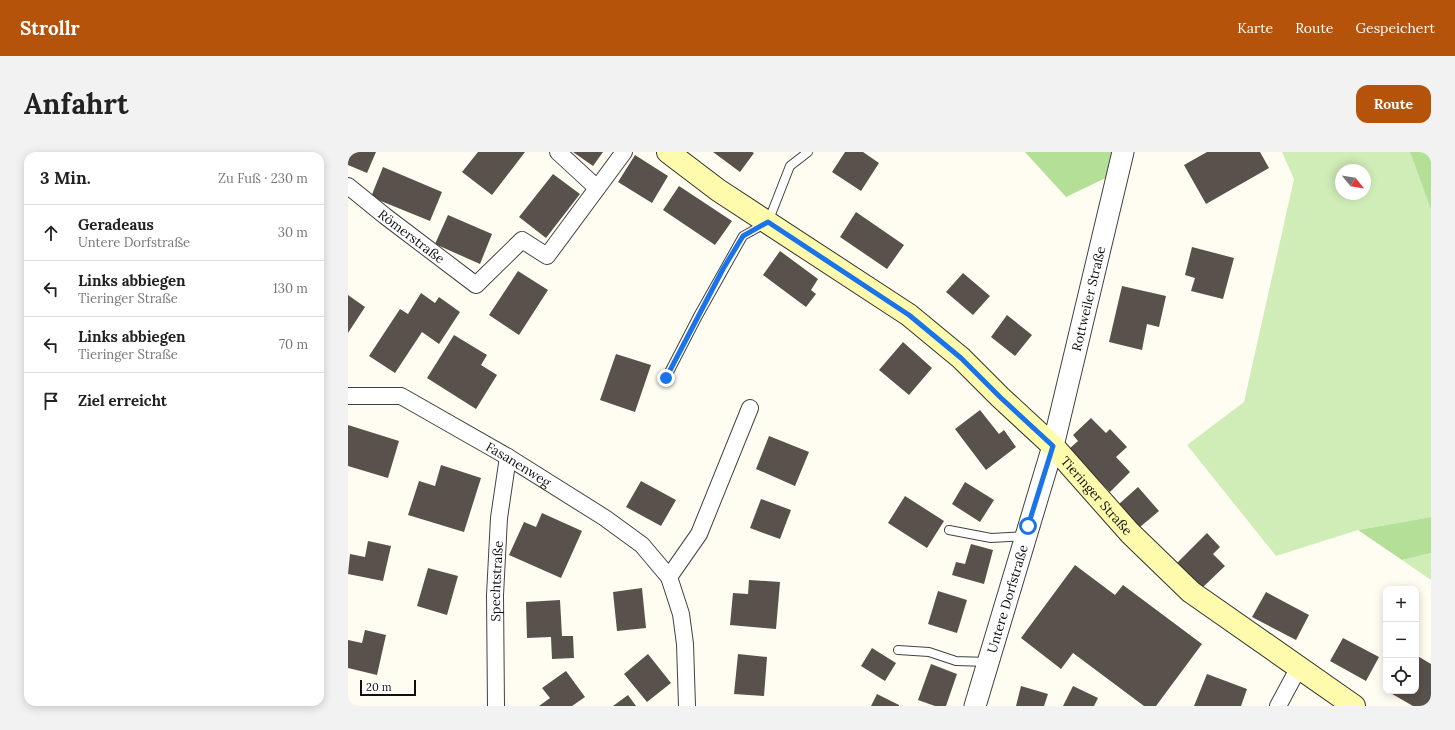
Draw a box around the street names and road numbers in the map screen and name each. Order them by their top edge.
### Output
street label: Römerstraße [375,205,448,267]
street label: Rottweiler Straße [1067,244,1109,353]
street label: Fasanenweg [483,438,555,491]
street label: Tieringer Straße [1057,452,1136,539]
street label: Spechtstraße [486,540,506,622]
street label: Untere Dorfstraße [983,543,1031,655]

